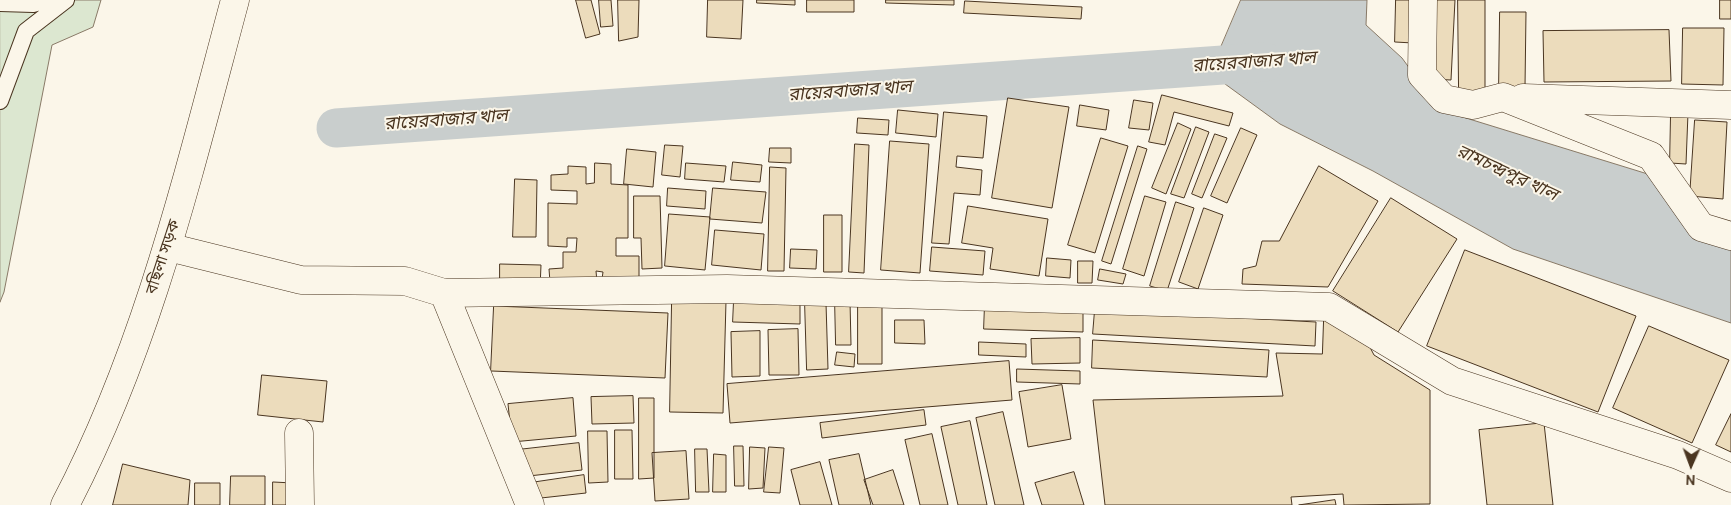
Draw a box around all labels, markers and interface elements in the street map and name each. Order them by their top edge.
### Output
water label: রায়েরবাজার খাল [1191,47,1317,77]
water label: রায়েরবাজার খাল [787,76,913,106]
water label: রায়েরবাজার খাল [383,105,509,135]
water label: রামচন্দ্রপুর খাল [1453,140,1561,206]
street label: বছিলা সড়ক [142,217,184,297]
north arrow [1666,440,1716,490]
text: N [1685,471,1696,489]

